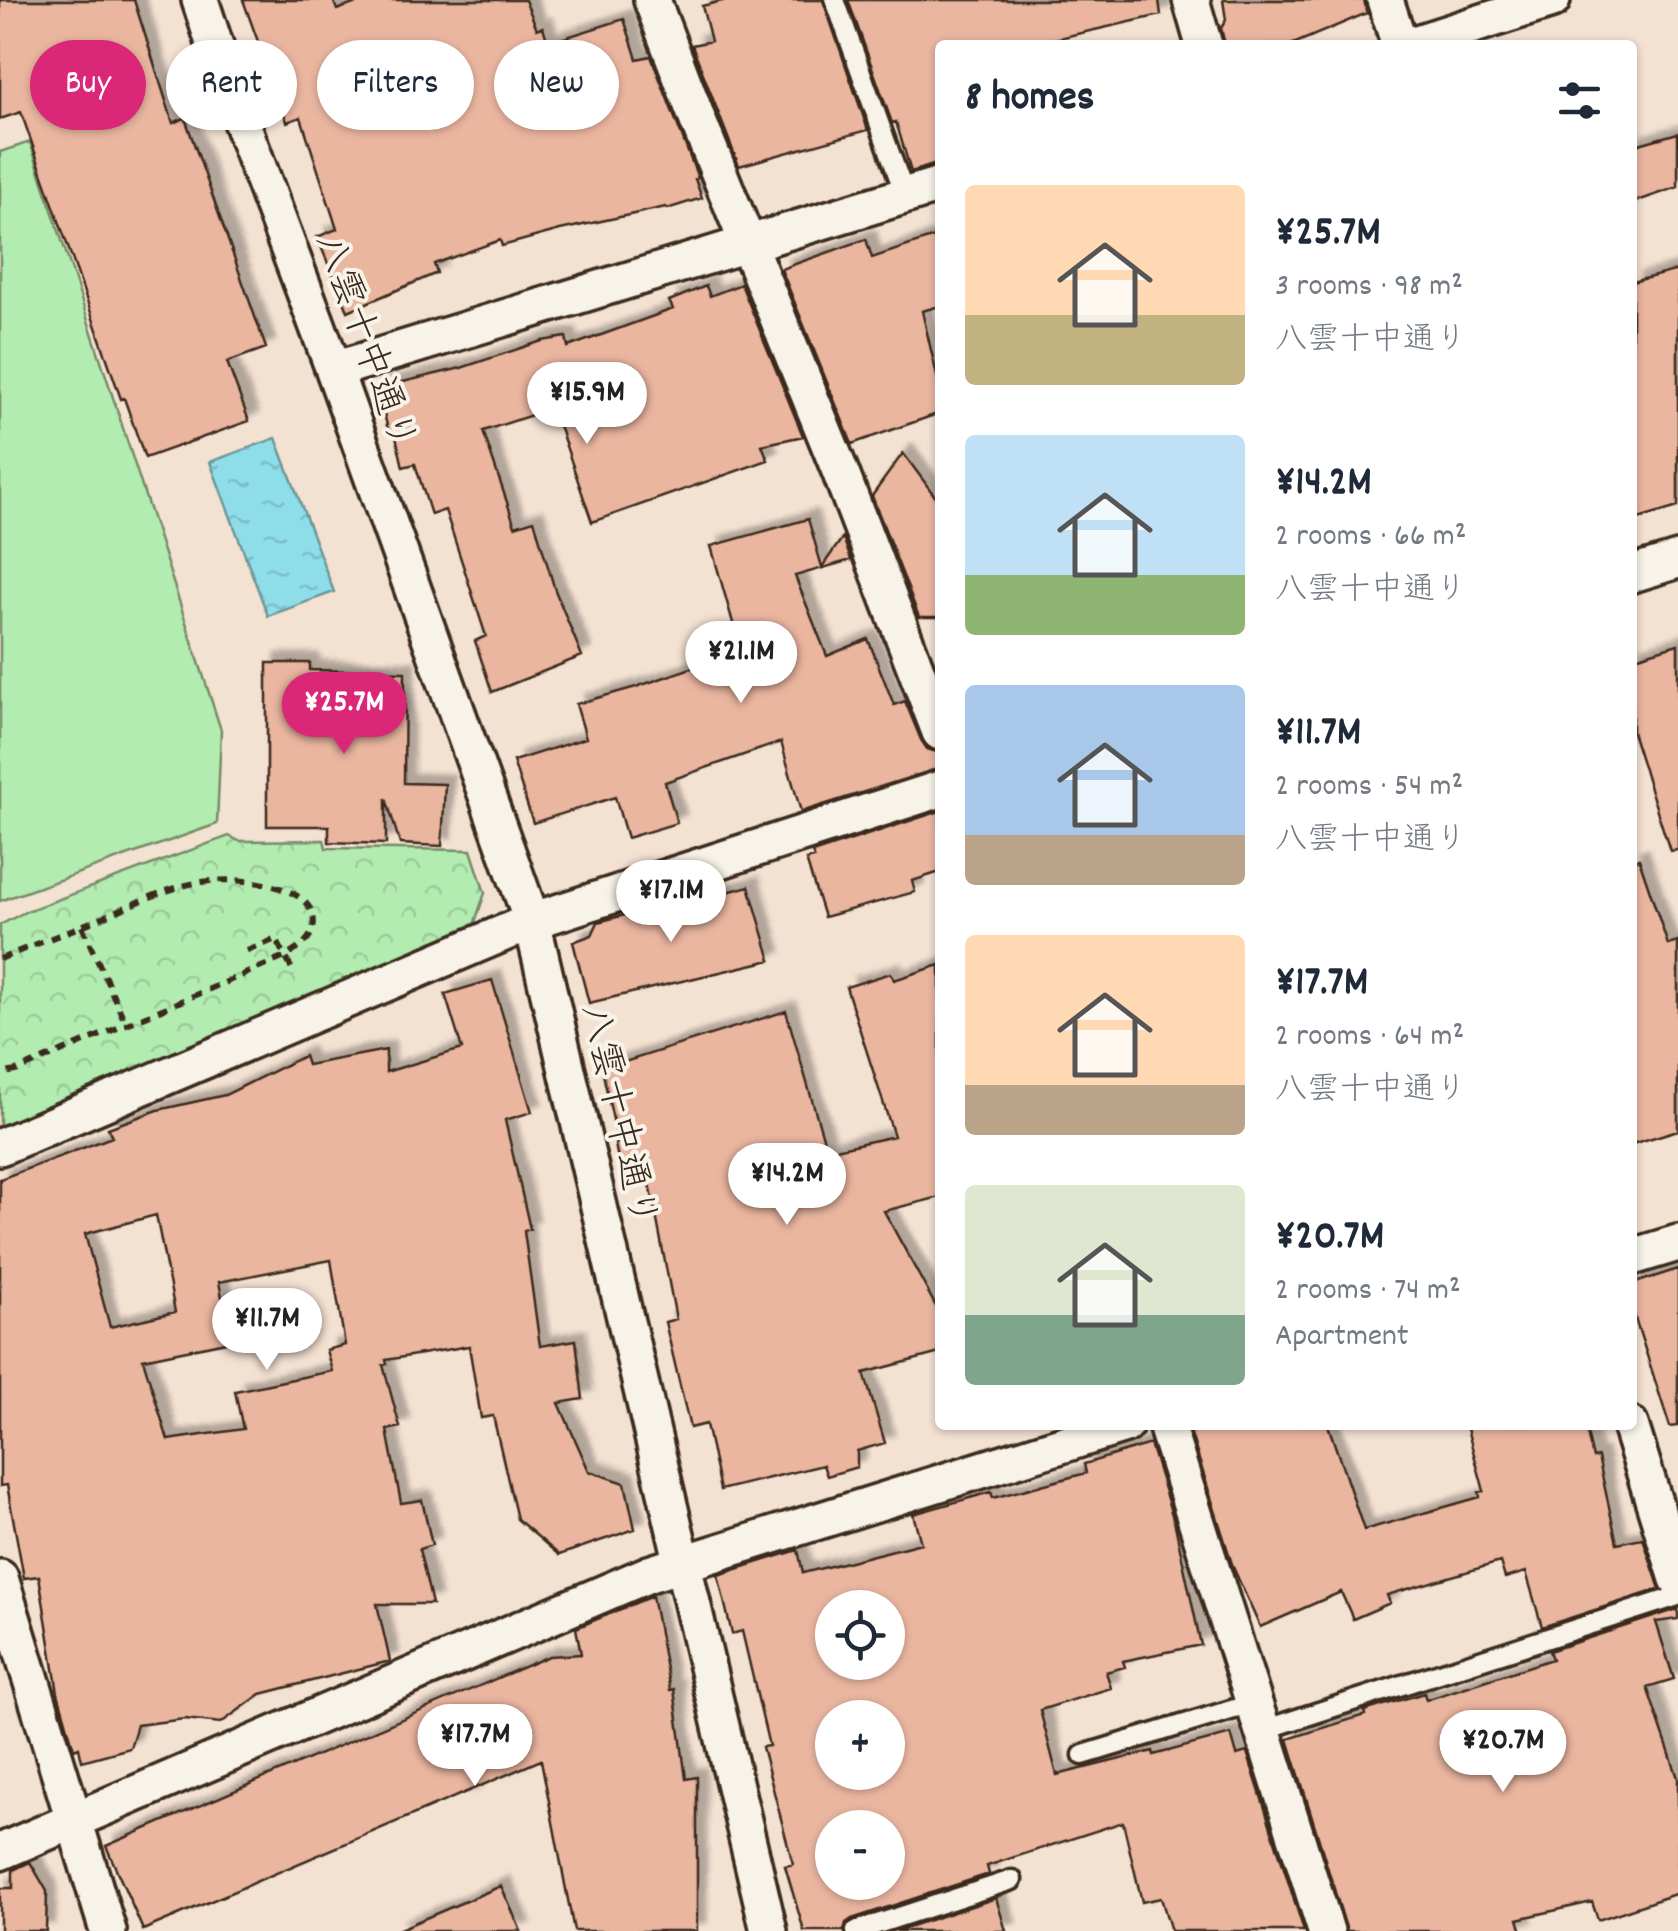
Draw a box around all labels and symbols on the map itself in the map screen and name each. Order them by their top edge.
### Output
street label: 八雲十中通り [298,226,428,459]
pin: ¥15.9M [506,362,668,447]
pin: ¥21.1M [660,621,822,706]
pin: ¥25.7M [263,672,425,757]
pin: ¥17.1M [590,860,752,945]
street label: 八雲十中通り [563,999,668,1234]
pin: ¥14.2M [706,1143,868,1228]
pin: ¥11.7M [186,1288,348,1373]
pin: ¥17.7M [394,1704,556,1789]
pin: ¥20.7M [1422,1710,1584,1795]

